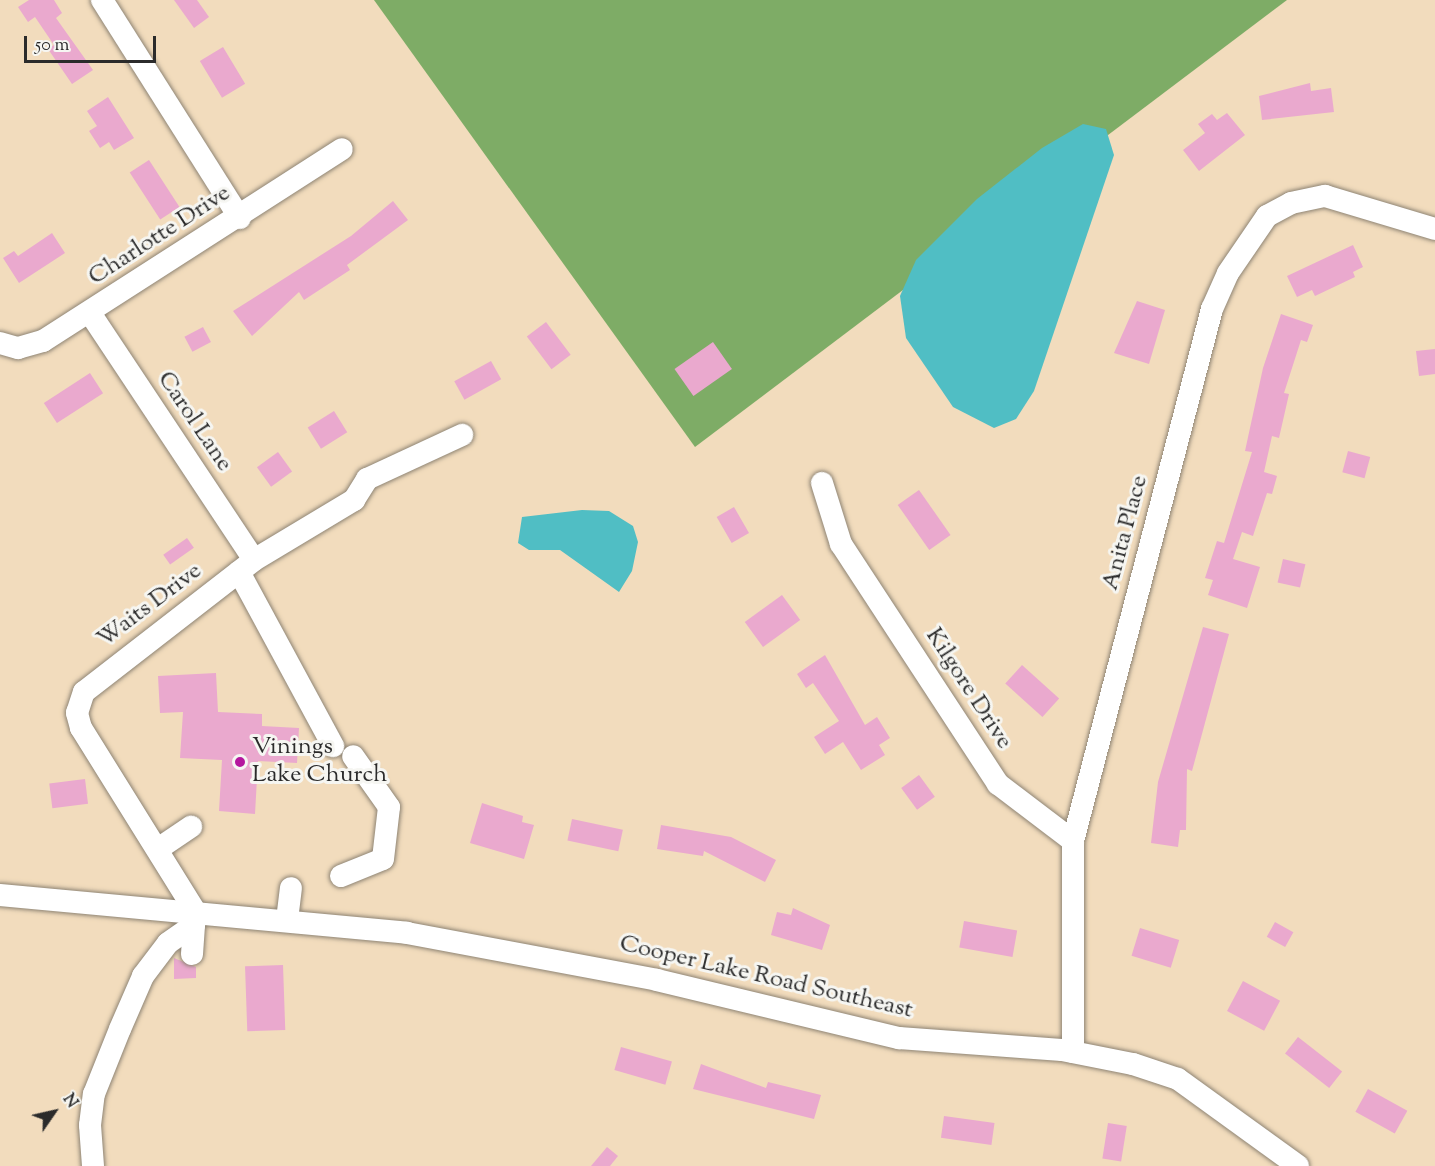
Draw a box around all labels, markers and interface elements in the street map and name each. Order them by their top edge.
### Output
scale bar [27,24,159,62]
text: 50 m [35,33,69,59]
street label: Charlotte Drive [84,180,236,292]
street label: Carol Lane [150,367,238,477]
street label: Anita Place [1097,472,1155,594]
street label: Waits Drive [92,557,208,655]
street label: Kilgore Drive [918,623,1018,755]
place label: Vinings Lake Church [252,734,387,790]
marker: Vinings Lake Church [233,755,247,769]
street label: Cooper Lake Road Southeast [617,930,915,1026]
north arrow [24,1082,84,1142]
text: N [56,1090,82,1113]

